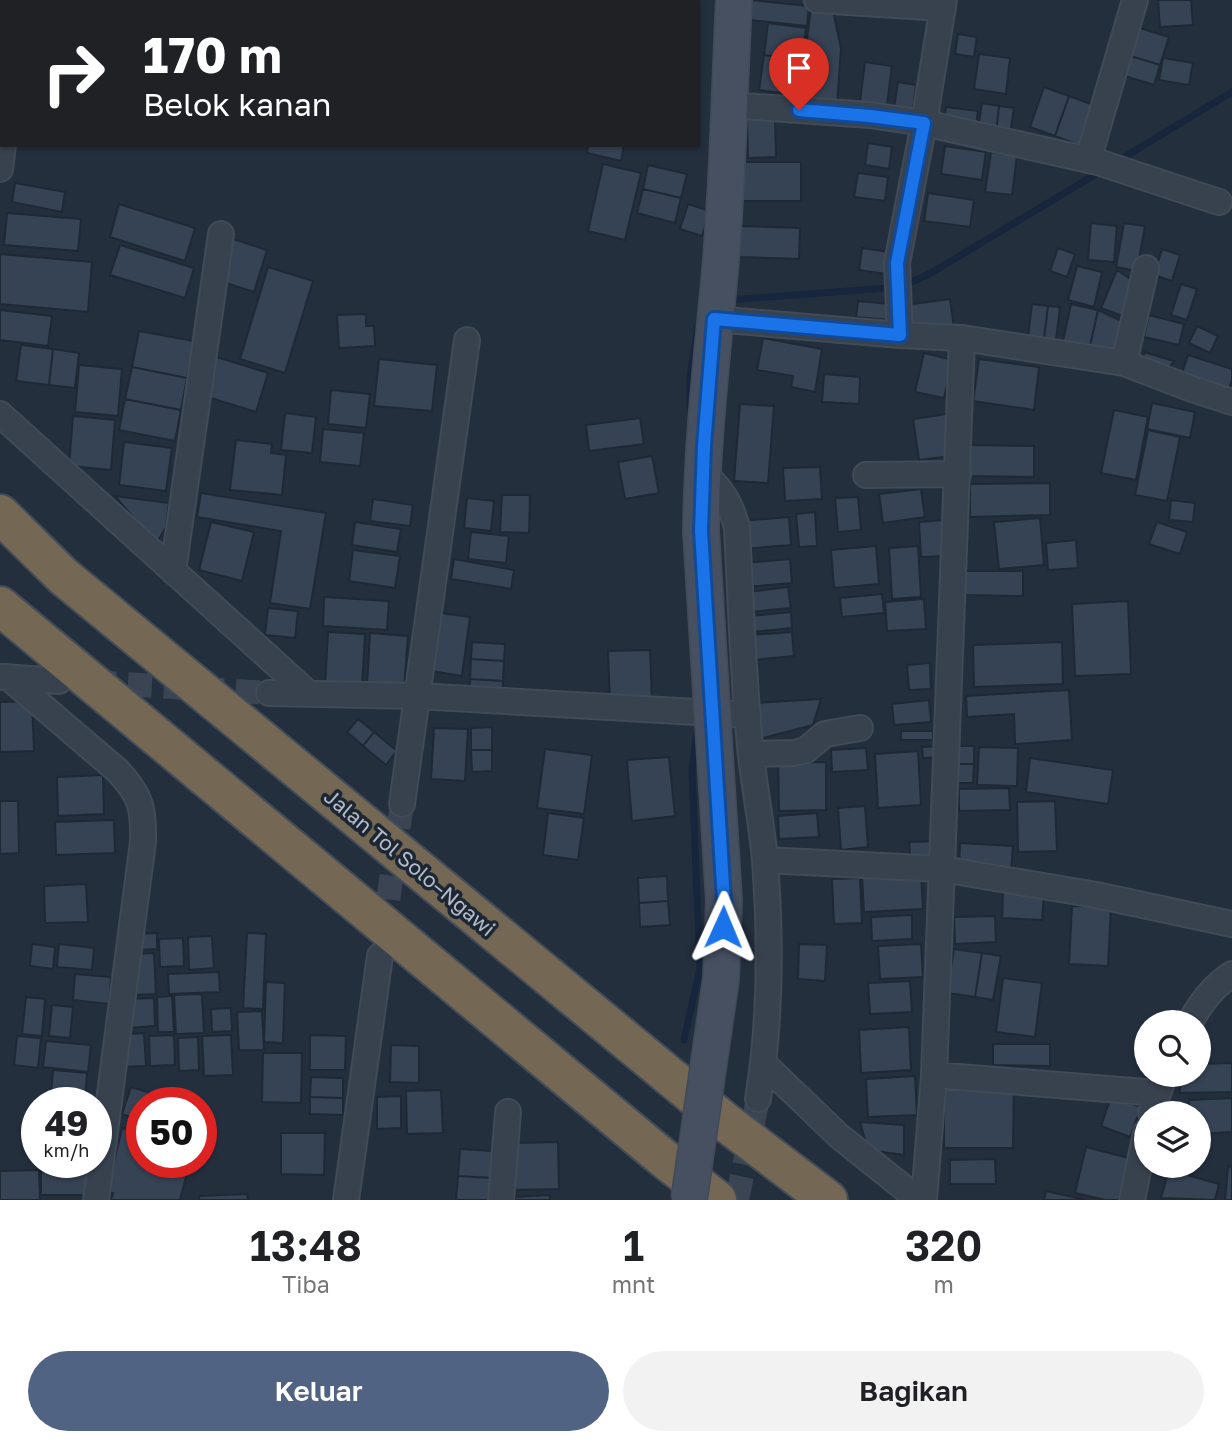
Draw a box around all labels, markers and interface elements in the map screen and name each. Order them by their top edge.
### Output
text: 170 m [143,25,282,84]
icon: right [28,28,119,119]
pin [769,38,829,110]
icon: arrive [780,49,818,87]
text: Belok kanan [143,85,331,123]
street label: Jalan Tol Solo–Ngawi [319,783,501,941]
position arrow [686,890,760,964]
map controls [1134,1010,1211,1178]
button: search [1134,1010,1211,1087]
speed limit sign: 50 [126,1087,217,1178]
button: layers [1134,1101,1211,1178]
text: 49 [44,1102,89,1144]
text: km/h [44,1139,89,1161]
text: 13:48 [250,1220,362,1270]
text: 1 [623,1220,644,1270]
text: 320 [905,1220,982,1270]
text: Tiba [282,1270,330,1298]
text: mnt [612,1270,655,1298]
text: m [933,1270,954,1298]
button: Keluar [28,1351,609,1431]
button: Bagikan [623,1351,1204,1431]

